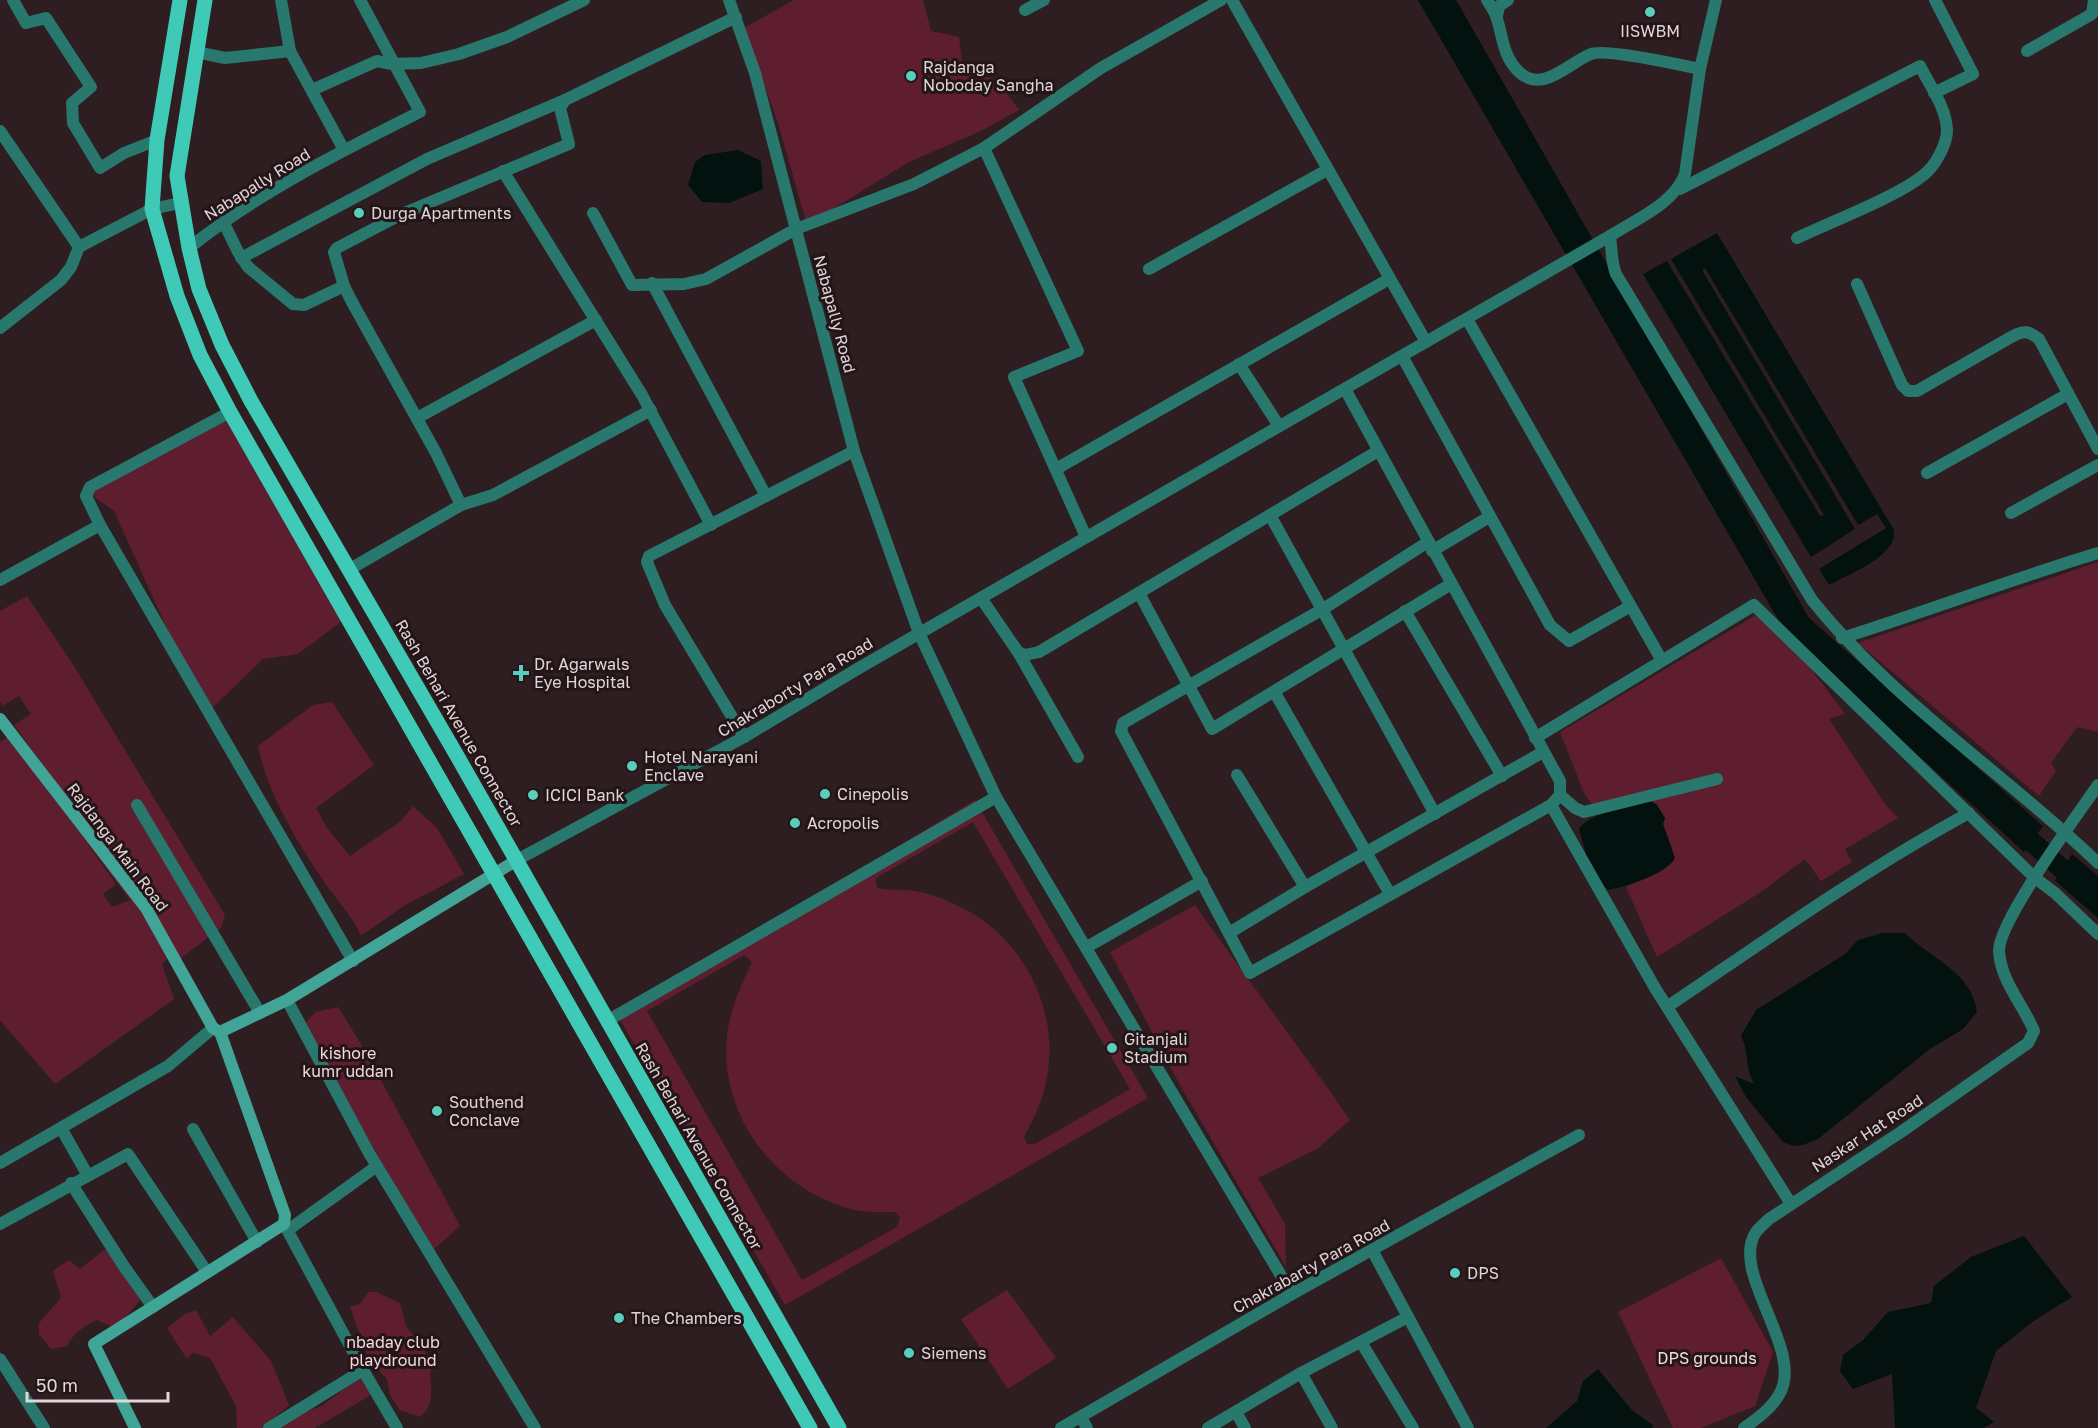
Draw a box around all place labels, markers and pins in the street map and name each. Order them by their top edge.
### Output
marker: IISWBM [1643,5,1657,19]
place label: IISWBM [1620,21,1680,41]
place label: Rajdanga Noboday Sangha [923,57,1054,95]
marker: Rajdanga Noboday Sangha [904,69,918,83]
place label: Durga Apartments [371,203,511,223]
marker: Durga Apartments [352,206,366,220]
place label: Dr. Agarwals Eye Hospital [534,654,630,692]
marker: Dr. Agarwals Eye Hospital [512,664,530,682]
place label: Hotel Narayani Enclave [644,747,758,785]
marker: Hotel Narayani Enclave [625,759,639,773]
place label: Cinepolis [837,784,909,804]
place label: ICICI Bank [545,785,624,805]
marker: Cinepolis [818,787,832,801]
marker: ICICI Bank [526,788,540,802]
place label: Acropolis [807,813,879,833]
marker: Acropolis [788,816,802,830]
place label: Gitanjali Stadium [1124,1029,1188,1067]
marker: Gitanjali Stadium [1105,1041,1119,1055]
place label: Southend Conclave [449,1092,524,1130]
marker: Southend Conclave [430,1104,444,1118]
place label: DPS [1467,1263,1499,1283]
marker: DPS [1448,1266,1462,1280]
place label: The Chambers [631,1308,742,1328]
marker: The Chambers [612,1311,626,1325]
place label: Siemens [921,1343,987,1363]
marker: Siemens [902,1346,916,1360]

